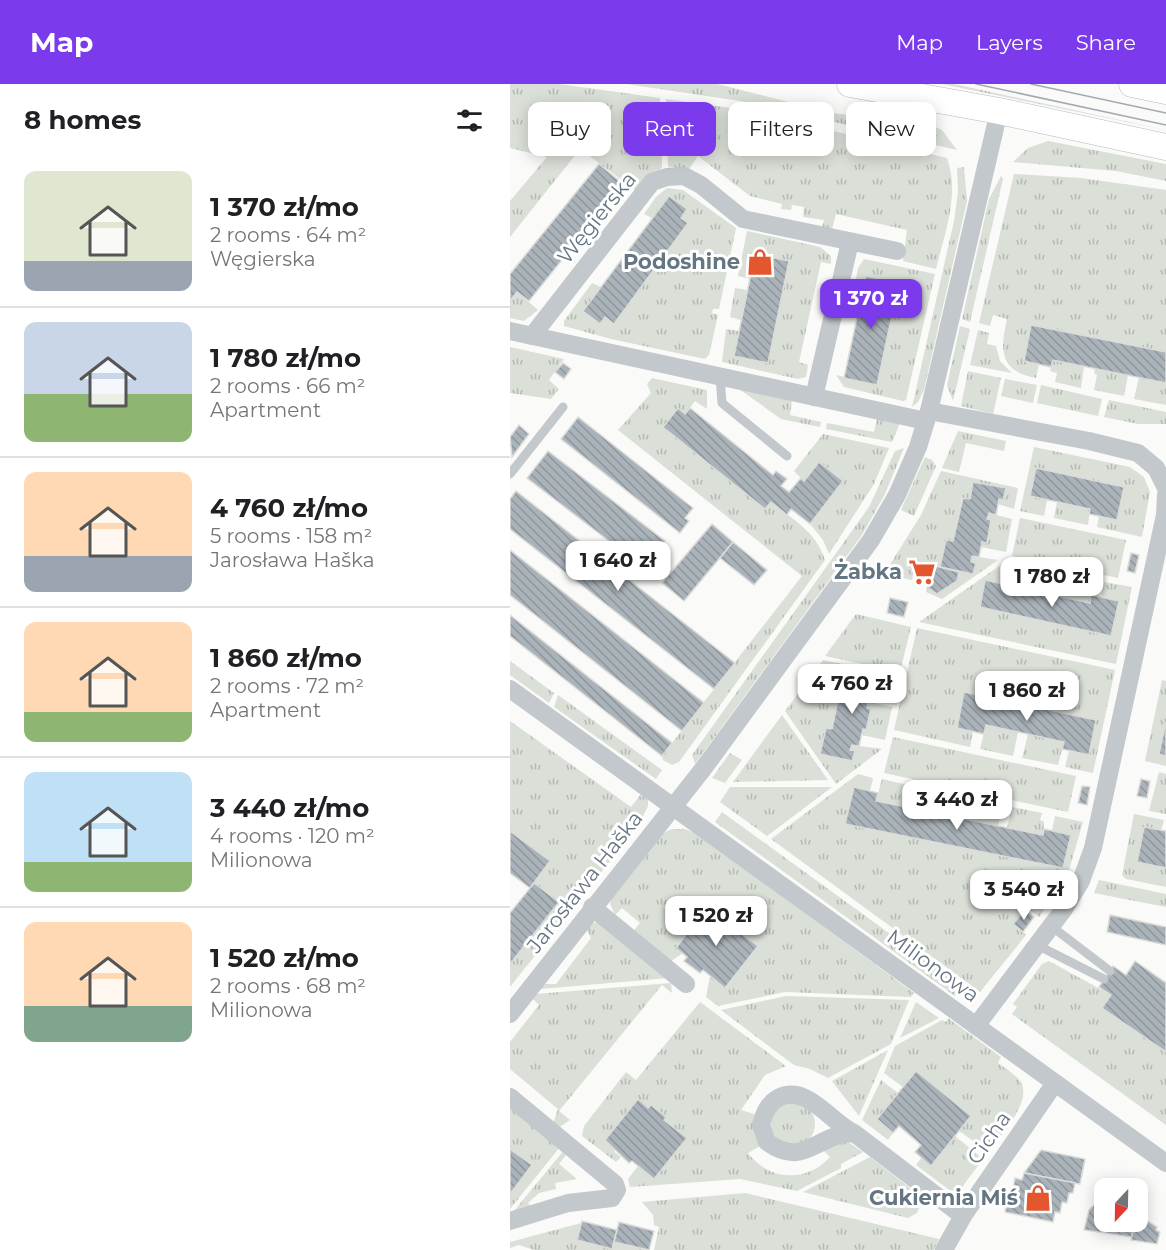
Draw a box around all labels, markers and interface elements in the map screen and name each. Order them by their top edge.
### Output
text: Map [30,25,93,59]
text: Map [896,30,943,55]
text: Layers [976,30,1043,55]
text: Share [1076,30,1136,55]
chip: Buy [528,102,611,156]
chip: Rent [623,102,716,156]
chip: Filters [728,102,834,156]
chip: New [846,102,936,156]
text: 8 homes [24,104,141,136]
icon: filters [453,104,486,137]
street label: Węgierska [552,167,641,269]
text: 1 370 zł/mo [210,191,359,223]
icon: home [72,195,144,267]
text: 2 rooms · 64 m² [210,223,366,247]
text: Węgierska [210,247,316,271]
shop icon: Podoshine [745,247,775,277]
place label: Podoshine [623,249,740,274]
pin: 1 370 zł [809,279,933,330]
text: 1 370 zł [834,286,908,310]
text: 1 780 zł/mo [210,342,361,374]
icon: home [72,346,144,418]
text: 2 rooms · 66 m² [210,374,365,398]
text: Apartment [210,398,321,422]
text: 4 760 zł/mo [210,492,368,524]
icon: home [72,496,144,568]
text: 5 rooms · 158 m² [210,524,372,548]
pin: 1 640 zł [556,541,680,592]
text: Jarosława Haška [210,548,375,572]
text: 1 640 zł [580,548,656,572]
supermarket icon: Żabka [907,557,937,587]
pin: 1 780 zł [990,557,1114,608]
place label: Żabka [834,558,902,584]
text: 1 780 zł [1014,564,1090,588]
text: 1 860 zł/mo [210,642,362,674]
icon: home [72,646,144,718]
pin: 4 760 zł [790,664,914,715]
text: 4 760 zł [812,671,892,695]
pin: 1 860 zł [965,671,1089,722]
text: 2 rooms · 72 m² [210,674,364,698]
text: 1 860 zł [989,678,1065,702]
text: Apartment [210,698,321,722]
pin: 3 440 zł [895,780,1019,831]
text: 3 440 zł [916,787,998,811]
text: 3 440 zł/mo [210,792,369,824]
icon: home [72,796,144,868]
street label: Jarosława Haška [521,806,648,958]
text: 4 rooms · 120 m² [210,824,375,848]
text: Milionowa [210,848,313,872]
pin: 3 540 zł [962,870,1086,921]
text: 3 540 zł [984,877,1064,901]
pin: 1 520 zł [654,896,778,947]
text: 1 520 zł [679,903,753,927]
street label: Milionowa [882,924,984,1007]
text: 1 520 zł/mo [210,942,359,974]
icon: home [72,946,144,1018]
text: 2 rooms · 68 m² [210,974,366,998]
text: Milionowa [210,998,313,1022]
street label: Cicha [961,1106,1016,1169]
north arrow [1094,1178,1148,1232]
map controls [1094,1178,1148,1232]
shop icon: Cukiernia Miś [1023,1183,1053,1213]
place label: Cukiernia Miś [869,1185,1018,1210]

